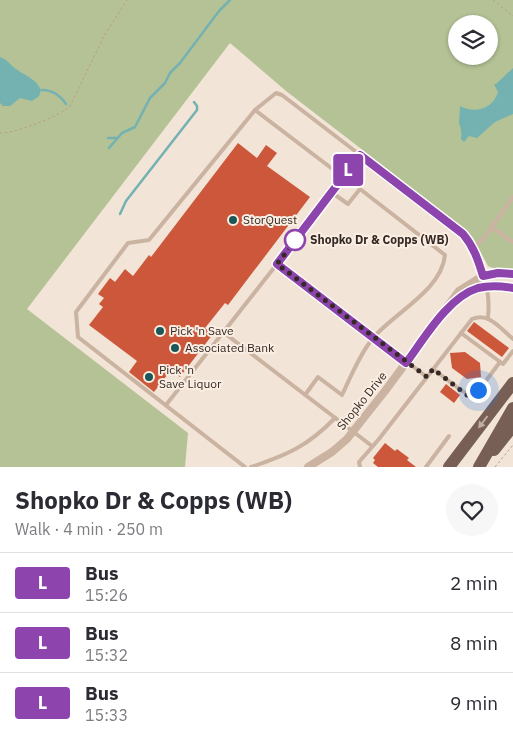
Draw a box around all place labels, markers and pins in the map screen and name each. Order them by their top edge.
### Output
place label: StorQuest [243,212,297,227]
marker: StorQuest [227,214,239,226]
marker: Shopko Dr & Copps (WB) [284,229,306,251]
place label: Shopko Dr & Copps (WB) [310,232,449,247]
place label: Pick 'n Save [170,323,234,338]
marker: Pick 'n Save [154,325,166,337]
place label: Associated Bank [185,340,275,355]
marker: Associated Bank [169,342,181,354]
place label: Pick 'n Save Liquor [159,362,222,391]
marker: Pick 'n Save Liquor [143,371,155,383]

